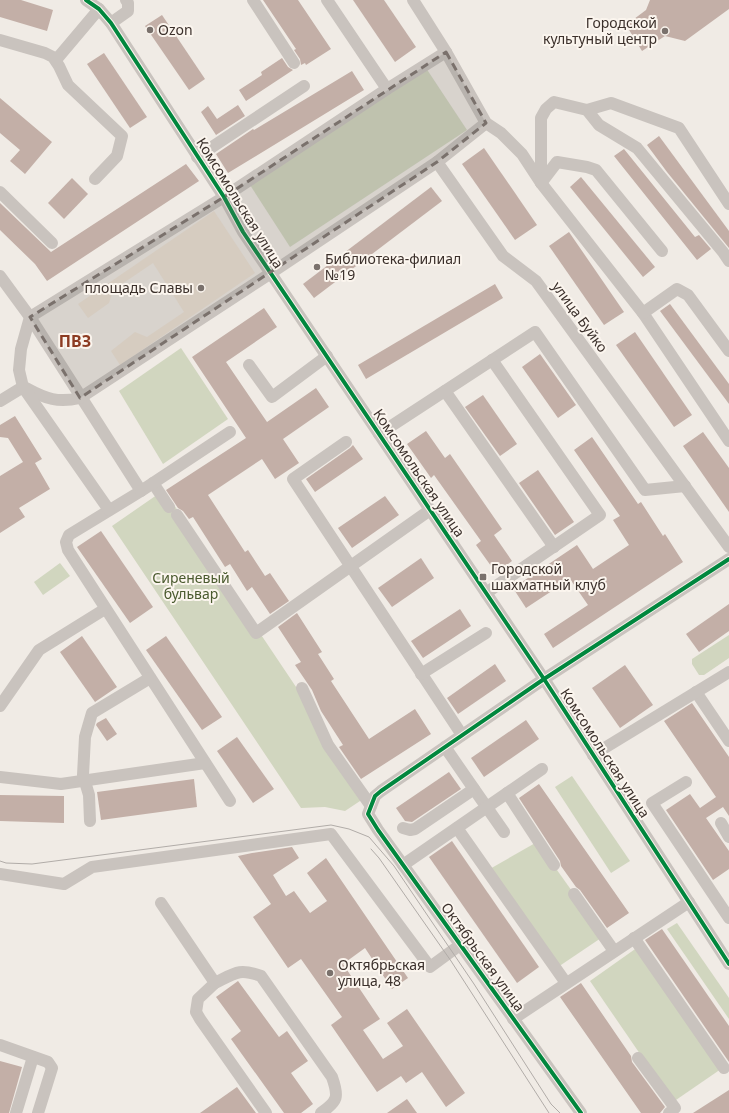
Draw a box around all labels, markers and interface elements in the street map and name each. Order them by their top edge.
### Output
place label: Городской культуный центр [543,13,657,48]
place label: Ozon [158,20,193,39]
marker: Ozon [145,25,155,35]
marker: Городской культуный центр [660,26,670,36]
street label: Комсомольская улица [192,134,288,272]
place label: Библиотека-филиал №19 [325,249,461,284]
marker: Библиотека-филиал №19 [312,262,322,272]
place label: площадь Славы [84,278,193,297]
street label: улица Буйко [548,278,613,356]
marker: площадь Славы [196,283,206,293]
district label: ПВЗ [59,330,91,352]
street label: Комсомольская улица [369,405,469,541]
place label: Городской шахматный клуб [491,559,606,594]
park label: Сиреневый бульвар [152,568,230,603]
marker: Городской шахматный клуб [478,572,488,582]
street label: Комсомольская улица [556,684,654,821]
street label: Октябрьская улица [437,898,529,1015]
place label: Октябрьская улица, 48 [338,955,425,990]
marker: Октябрьская улица, 48 [325,968,335,978]

